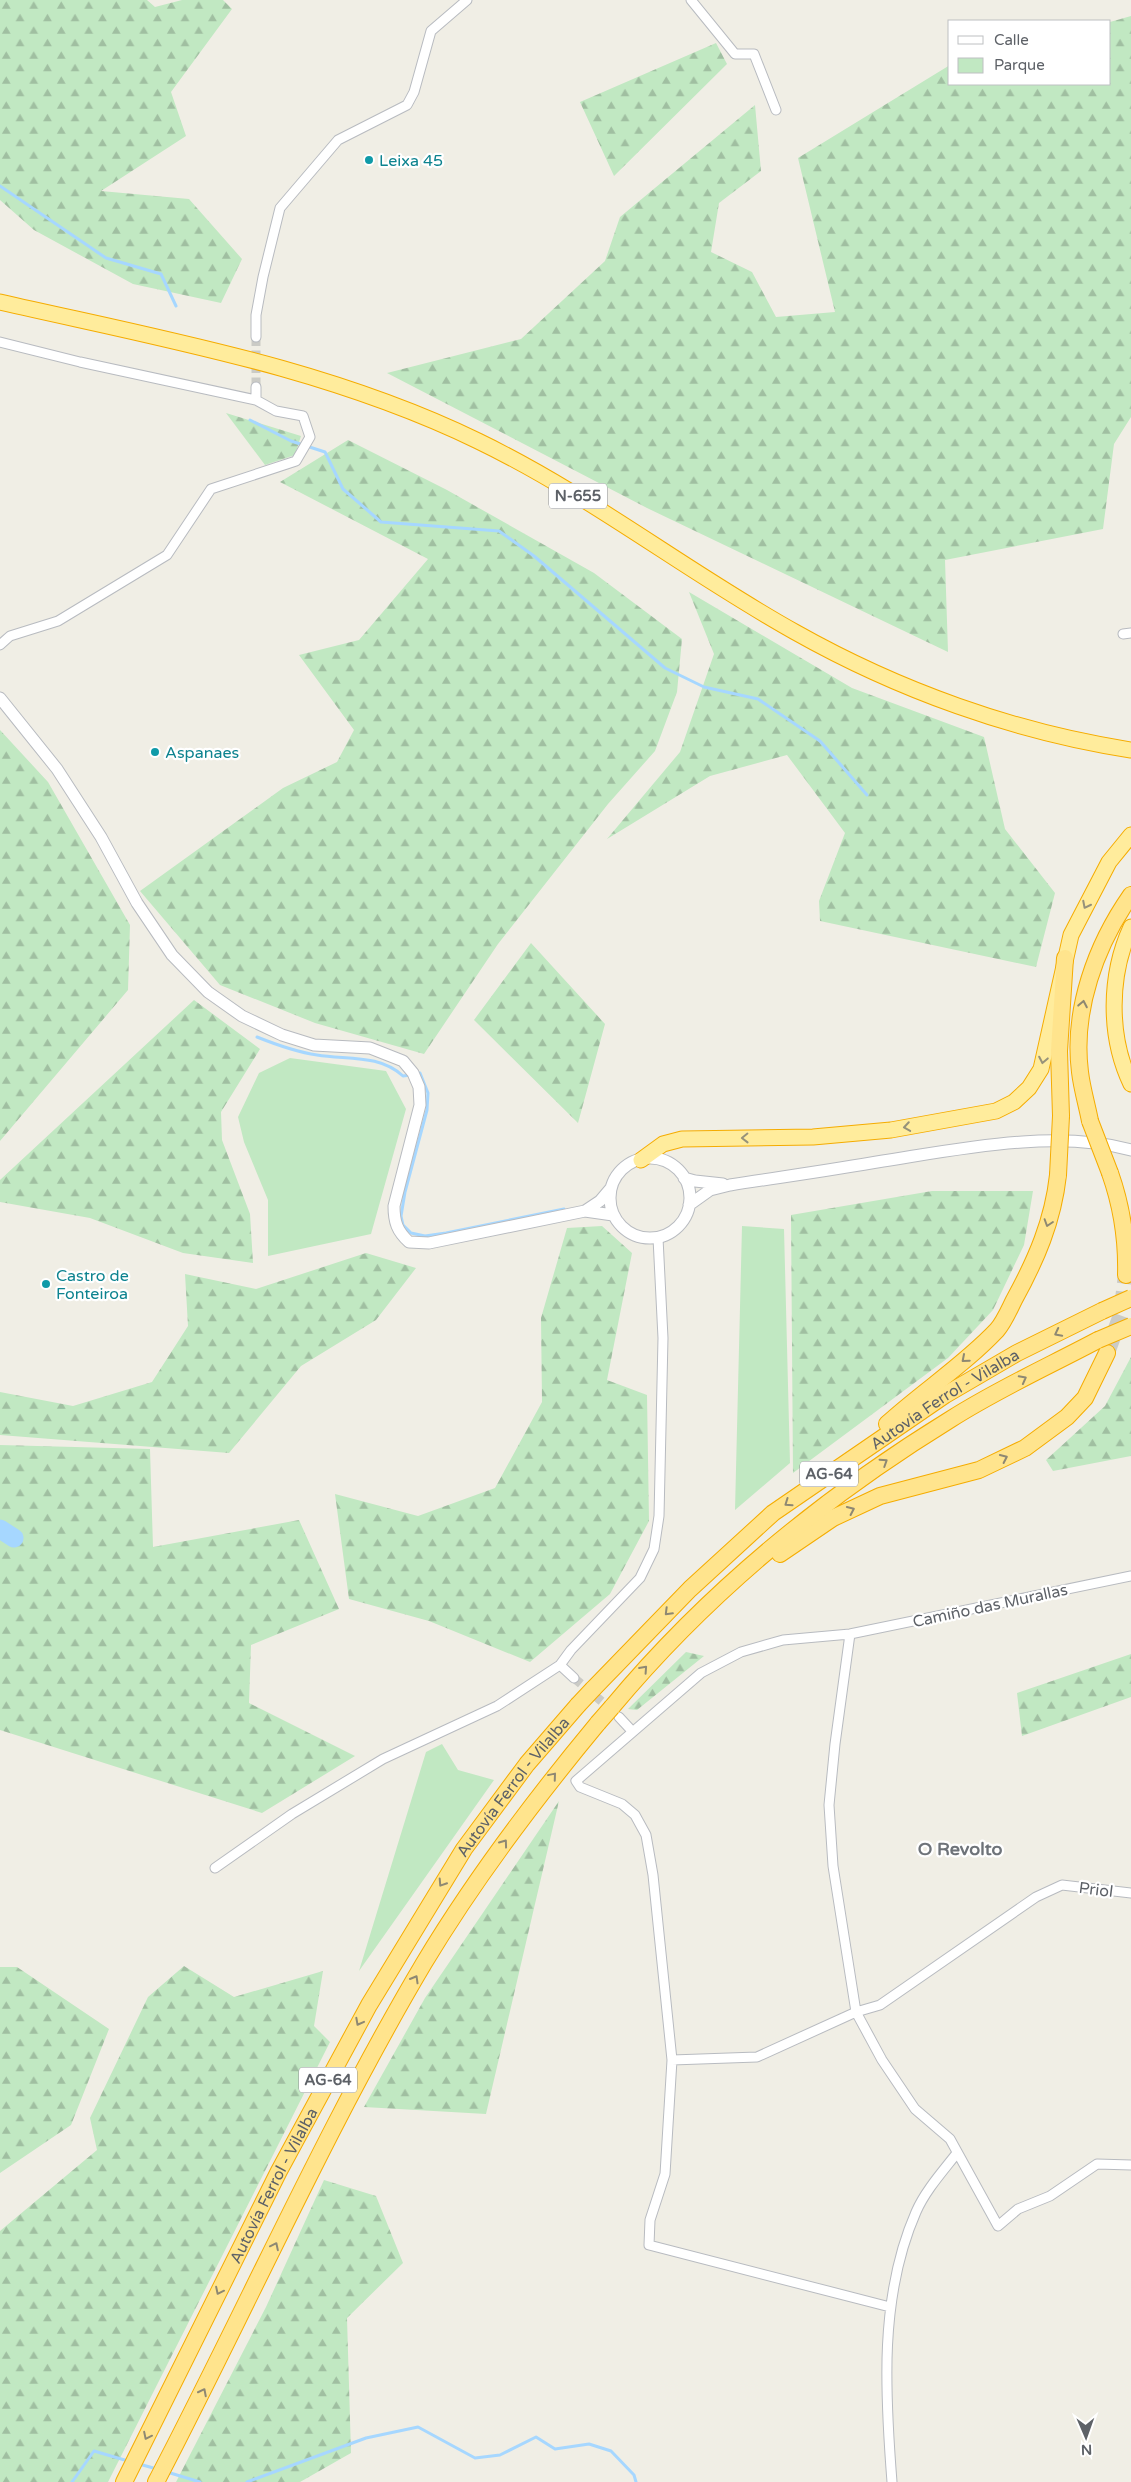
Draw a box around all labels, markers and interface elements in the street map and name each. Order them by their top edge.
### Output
legend [948,20,1111,85]
text: Calle [994,31,1029,49]
text: Parque [994,56,1045,74]
place label: Leixa 45 [379,151,443,171]
marker: Leixa 45 [363,154,375,166]
road number: N-655 [549,484,607,508]
place label: Aspanaes [165,743,239,763]
marker: Aspanaes [149,746,161,758]
one-way arrow [1082,899,1092,908]
one-way arrow [1078,1000,1088,1009]
one-way arrow [1038,1056,1049,1065]
one-way arrow [903,1122,911,1132]
one-way arrow [741,1133,749,1144]
one-way arrow [1044,1218,1054,1227]
place label: Castro de Fonteiroa [56,1266,129,1304]
marker: Castro de Fonteiroa [40,1278,52,1290]
one-way arrow [1054,1327,1063,1337]
street label: Autovía Ferrol - Vilalba [867,1345,1023,1454]
one-way arrow [961,1354,970,1363]
one-way arrow [1018,1375,1027,1385]
one-way arrow [999,1454,1008,1464]
one-way arrow [878,1459,888,1468]
road number: AG-64 [800,1462,858,1486]
one-way arrow [784,1497,794,1506]
one-way arrow [846,1505,855,1516]
street label: Camiño das Murallas [911,1580,1070,1632]
one-way arrow [664,1606,673,1615]
one-way arrow [638,1666,647,1675]
street label: Autovía Ferrol - Vilalba [453,1713,574,1861]
one-way arrow [548,1773,557,1782]
district label: O Revolto [918,1838,1002,1860]
one-way arrow [498,1839,507,1849]
one-way arrow [439,1878,449,1887]
street label: Priol [1078,1878,1114,1902]
one-way arrow [409,1975,419,1984]
one-way arrow [355,2017,365,2026]
road number: AG-64 [299,2068,357,2092]
street label: Autovía Ferrol - Vilalba [226,2104,322,2267]
one-way arrow [268,2243,278,2252]
one-way arrow [215,2286,225,2295]
one-way arrow [197,2388,207,2397]
north arrow [1061,2412,1111,2462]
one-way arrow [143,2431,153,2440]
text: N [1081,2441,1092,2458]

